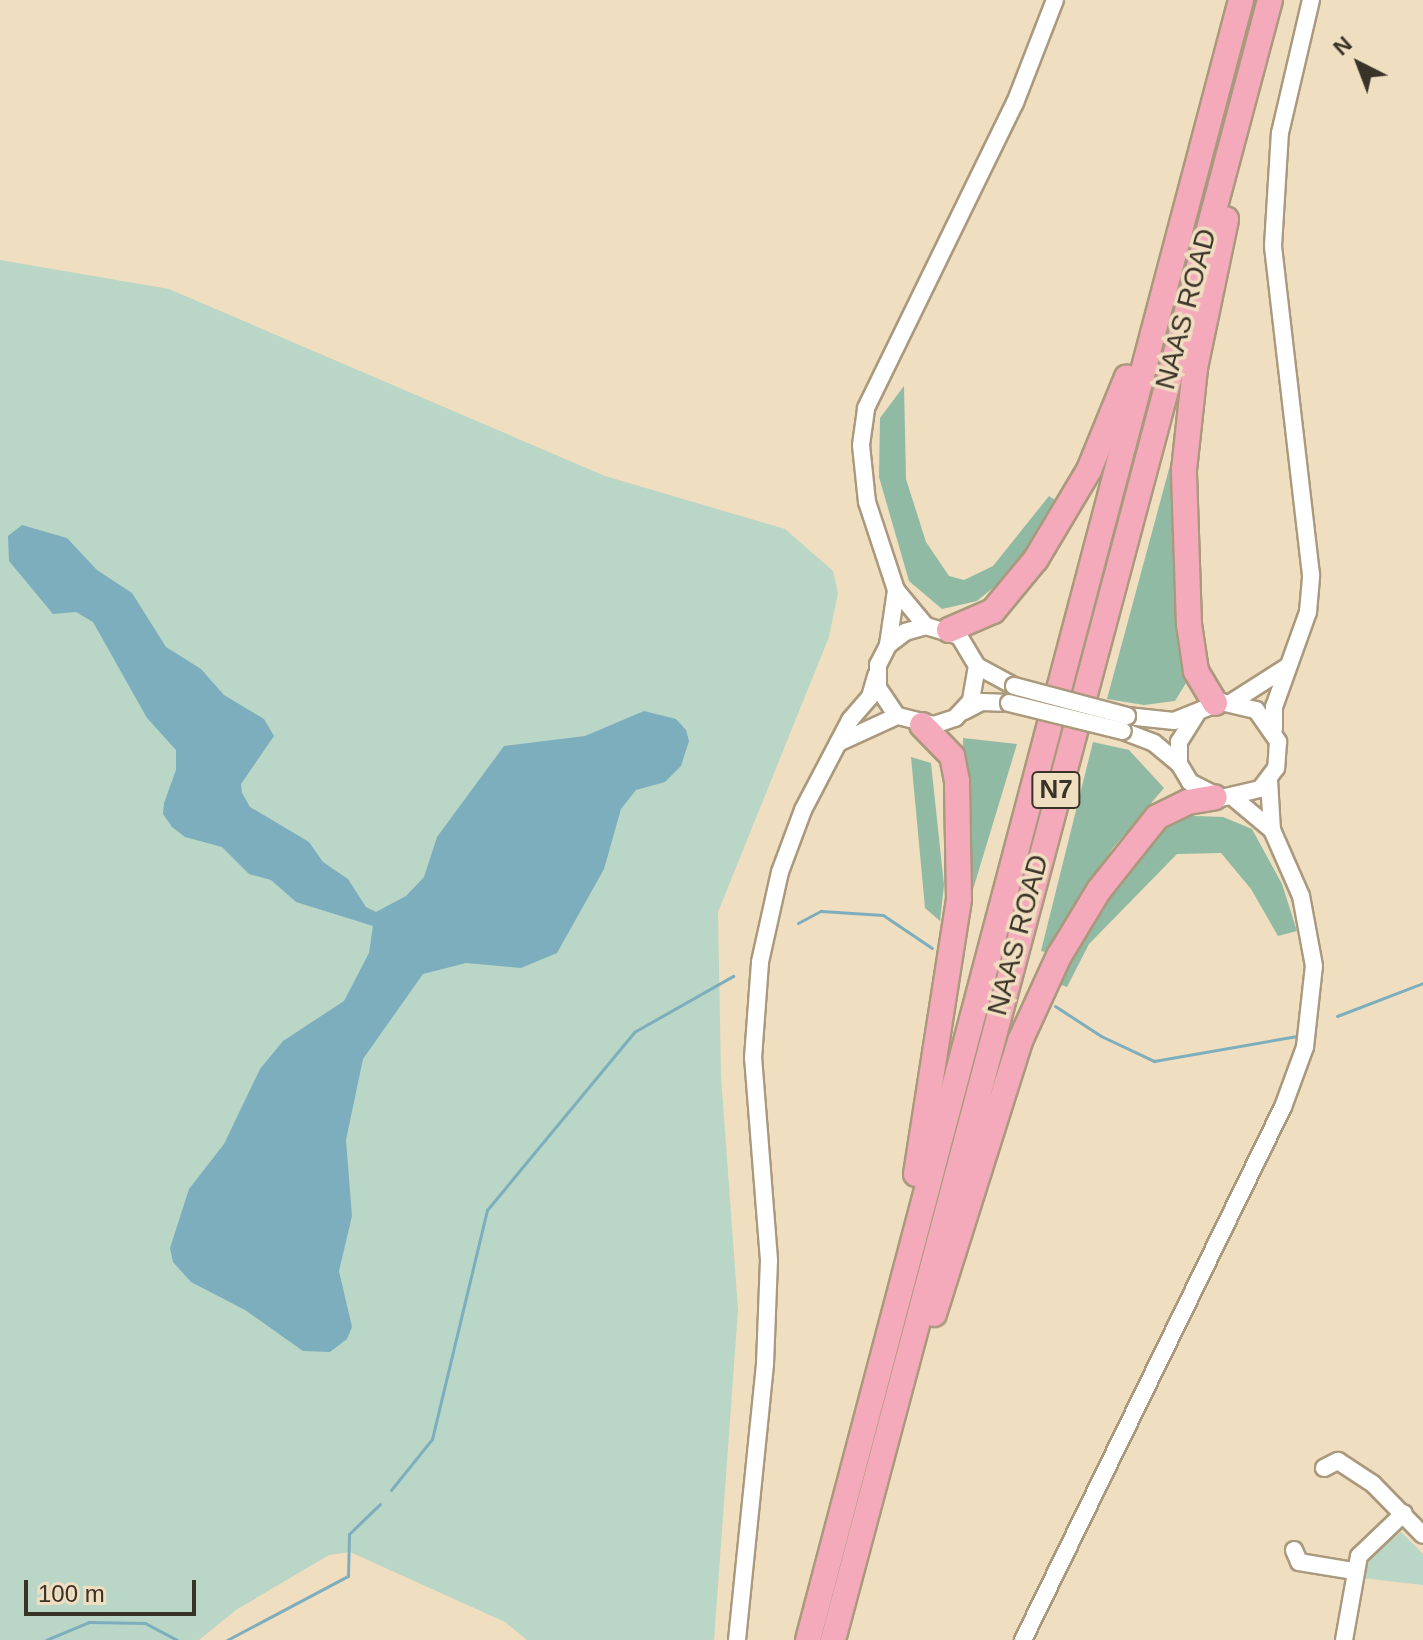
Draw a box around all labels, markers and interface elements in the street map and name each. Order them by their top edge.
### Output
north arrow [1319,24,1399,104]
text: N [1328,31,1357,60]
street label: NAAS ROAD [1148,225,1224,393]
road number: N7 [1030,768,1082,812]
street label: NAAS ROAD [980,851,1056,1019]
scale bar [28,1564,200,1614]
text: 100 m [38,1580,105,1607]

